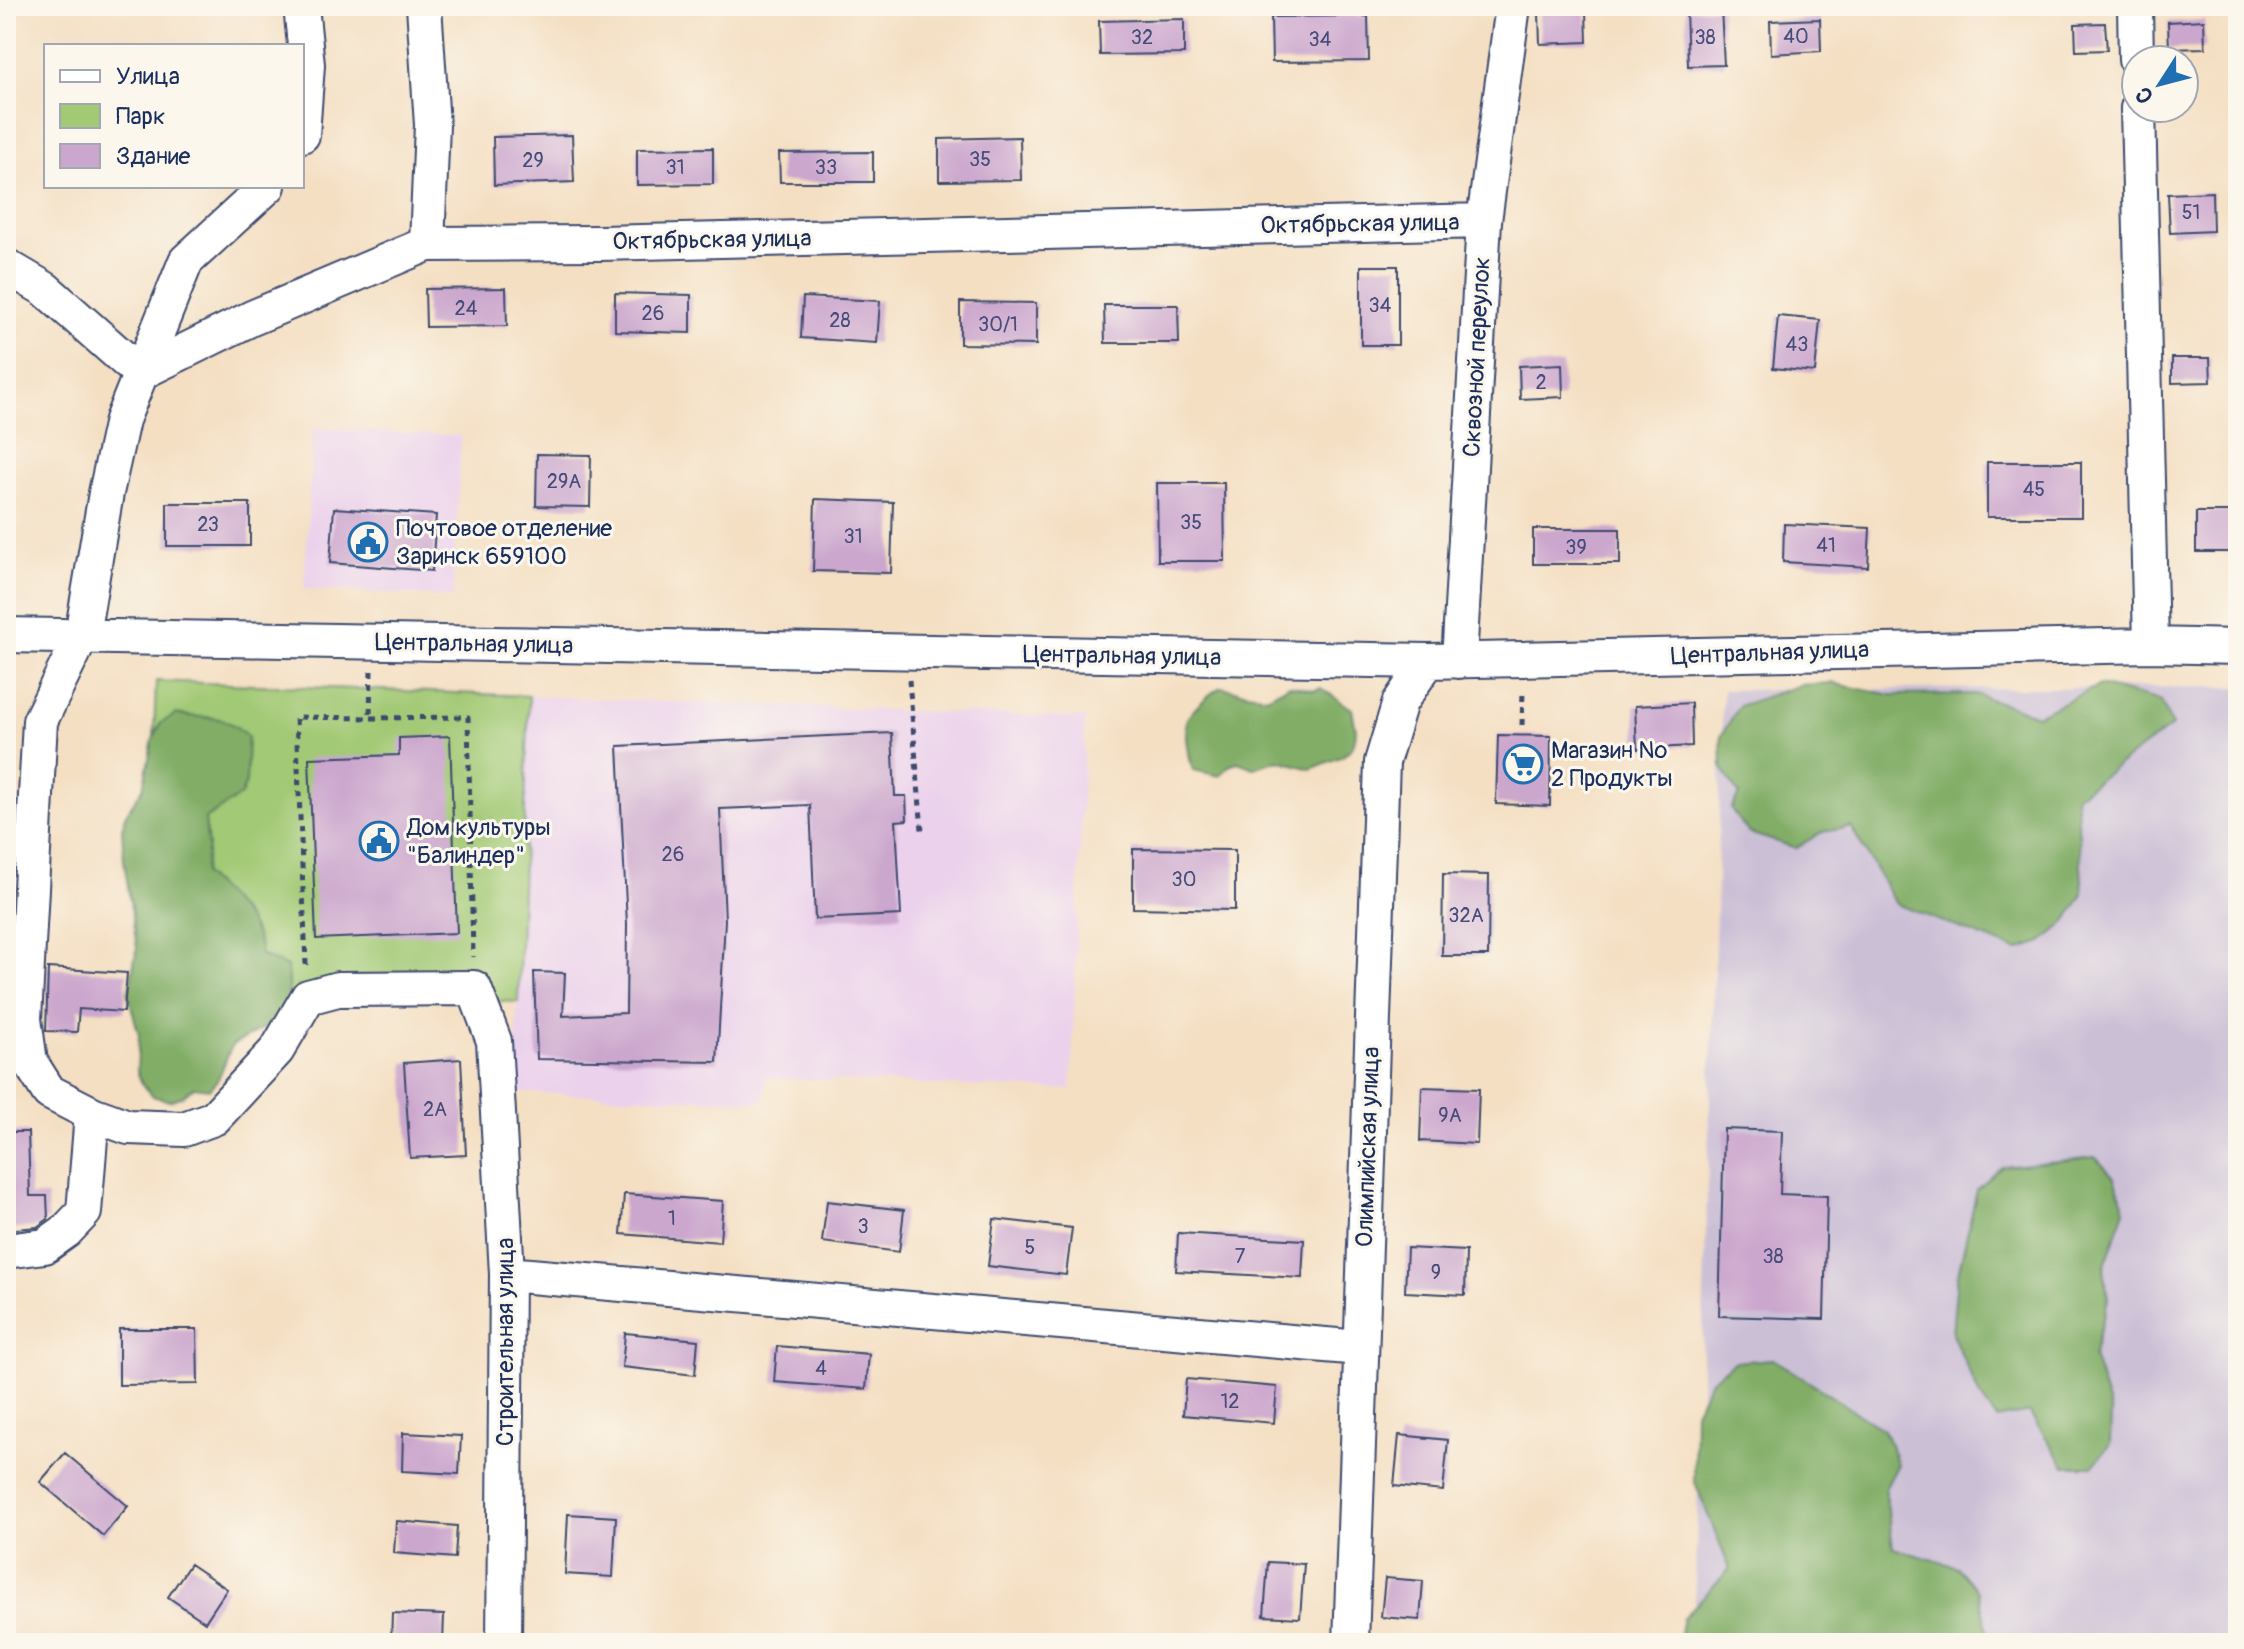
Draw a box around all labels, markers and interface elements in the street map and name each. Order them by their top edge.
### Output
house number: 40 [1783,24,1809,49]
house number: 32 [1131,25,1153,50]
house number: 38 [1694,25,1716,50]
house number: 34 [1309,27,1332,52]
legend [44,44,304,188]
north arrow [2120,44,2200,124]
text: Улица [116,62,180,91]
text: С [2129,81,2160,109]
text: Парк [116,102,165,131]
text: Здание [116,142,191,171]
house number: 35 [969,147,991,172]
house number: 29 [522,148,544,173]
house number: 31 [666,155,684,180]
house number: 33 [815,155,837,180]
house number: 51 [2182,200,2200,225]
street label: Октябрьская улица [1260,208,1460,240]
street label: Октябрьская улица [612,224,812,256]
street label: Сквозной переулок [1457,256,1497,458]
house number: 34 [1369,293,1392,318]
house number: 24 [455,296,478,321]
house number: 26 [642,301,664,326]
house number: 28 [829,308,851,333]
house number: 30/1 [978,312,1018,337]
house number: 43 [1786,332,1808,357]
house number: 2 [1535,370,1547,395]
house number: 29А [547,469,581,494]
house number: 45 [2023,477,2045,502]
house number: 35 [1180,510,1202,535]
house number: 23 [197,512,219,537]
place label: Почтовое отделение Заринск 659100 [396,514,612,571]
public building icon: Почтовое отделение Заринск 659100 [347,521,389,563]
house number: 31 [844,524,862,549]
house number: 41 [1816,533,1836,558]
house number: 39 [1565,535,1587,560]
street label: Центральная улица [375,628,573,660]
street label: Центральная улица [1670,635,1870,671]
street label: Центральная улица [1023,640,1221,672]
place label: Магазин № 2 Продукты [1551,736,1673,793]
supermarket icon: Магазин № 2 Продукты [1502,743,1544,785]
place label: Дом культуры "Балиндер" [406,813,551,870]
public building icon: Дом культуры "Балиндер" [358,820,400,862]
house number: 26 [662,842,684,867]
house number: 30 [1172,867,1196,892]
house number: 32А [1448,903,1484,928]
street label: Олимпийская улица [1350,1046,1386,1248]
house number: 2А [423,1097,447,1122]
house number: 9А [1438,1103,1462,1128]
house number: 1 [668,1206,676,1231]
house number: 3 [857,1214,869,1239]
house number: 5 [1025,1235,1035,1260]
street label: Строительная улица [491,1238,520,1446]
house number: 7 [1235,1244,1246,1269]
house number: 38 [1762,1244,1784,1269]
house number: 9 [1431,1260,1441,1285]
house number: 4 [815,1356,827,1381]
house number: 12 [1221,1389,1240,1414]

